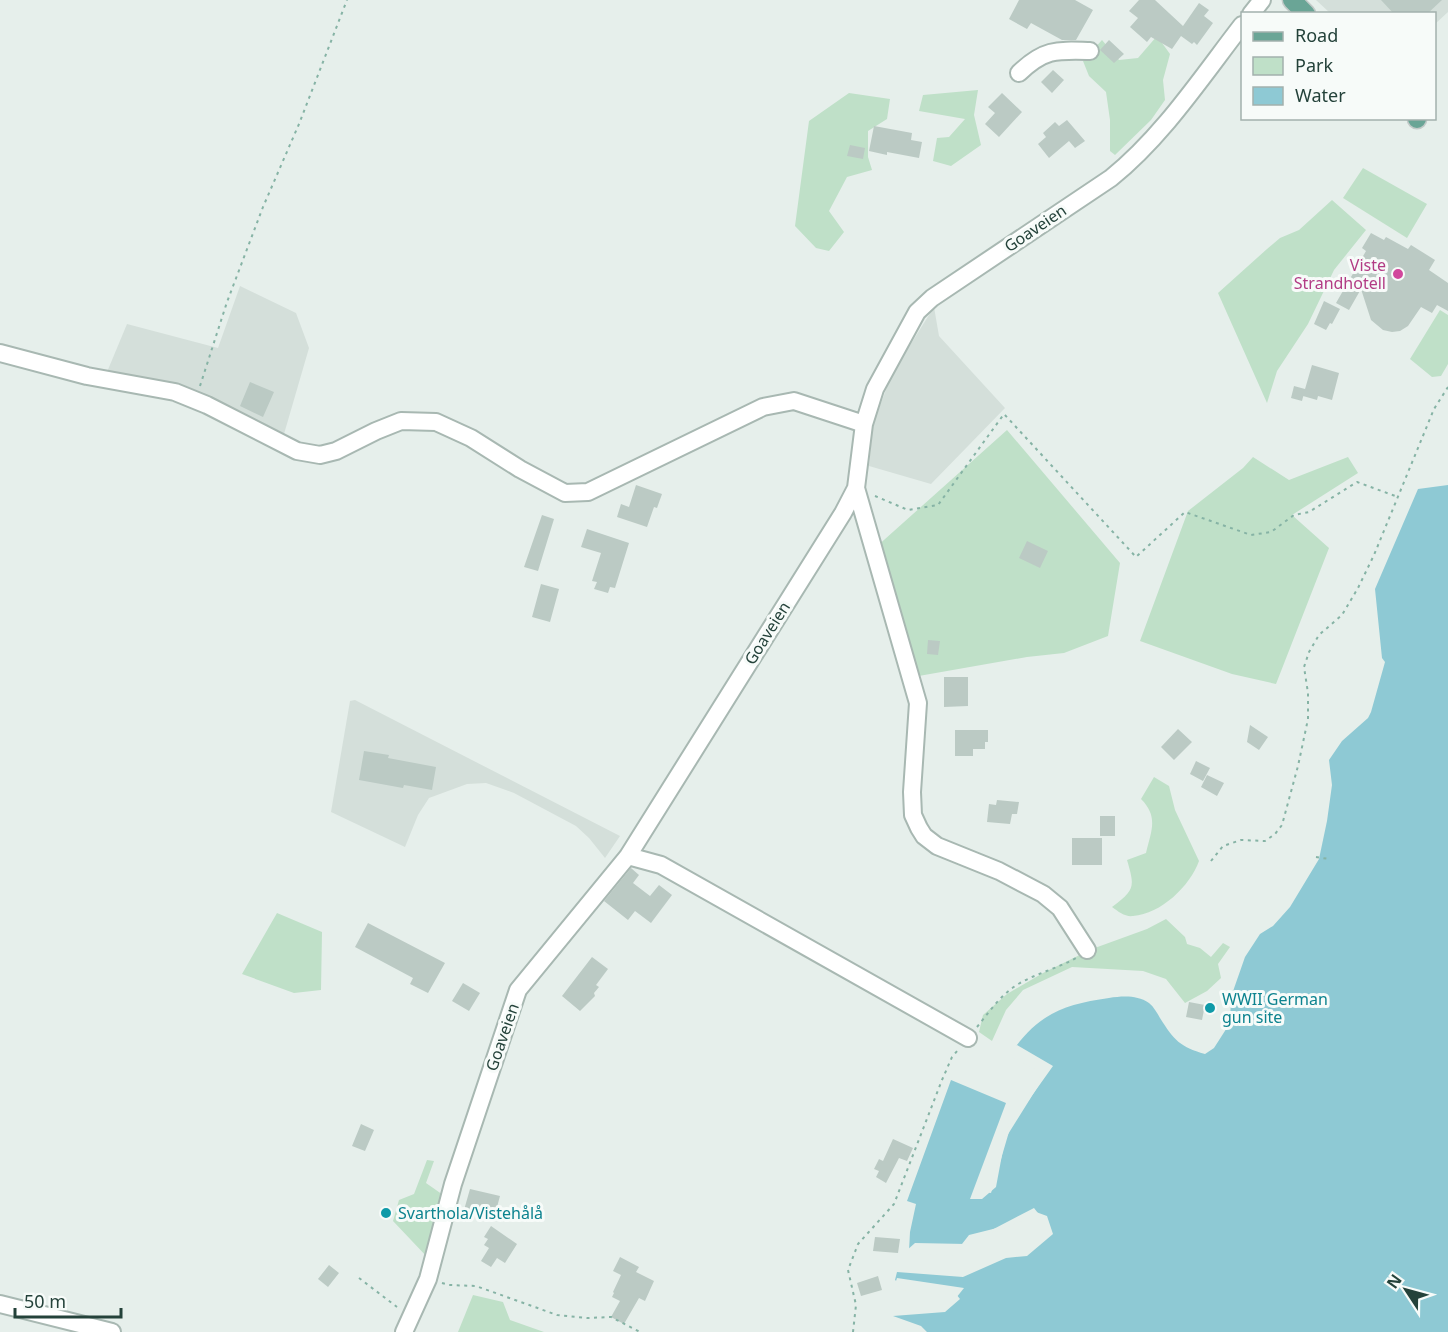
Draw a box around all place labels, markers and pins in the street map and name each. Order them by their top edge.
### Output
place label: Viste Strandhotell [1294,254,1386,294]
marker: Viste Strandhotell [1391,267,1405,281]
place label: WWII German gun site [1222,988,1328,1028]
marker: WWII German gun site [1203,1001,1217,1015]
place label: Svarthola/Vistehålå [398,1202,543,1224]
marker: Svarthola/Vistehålå [379,1206,393,1220]

